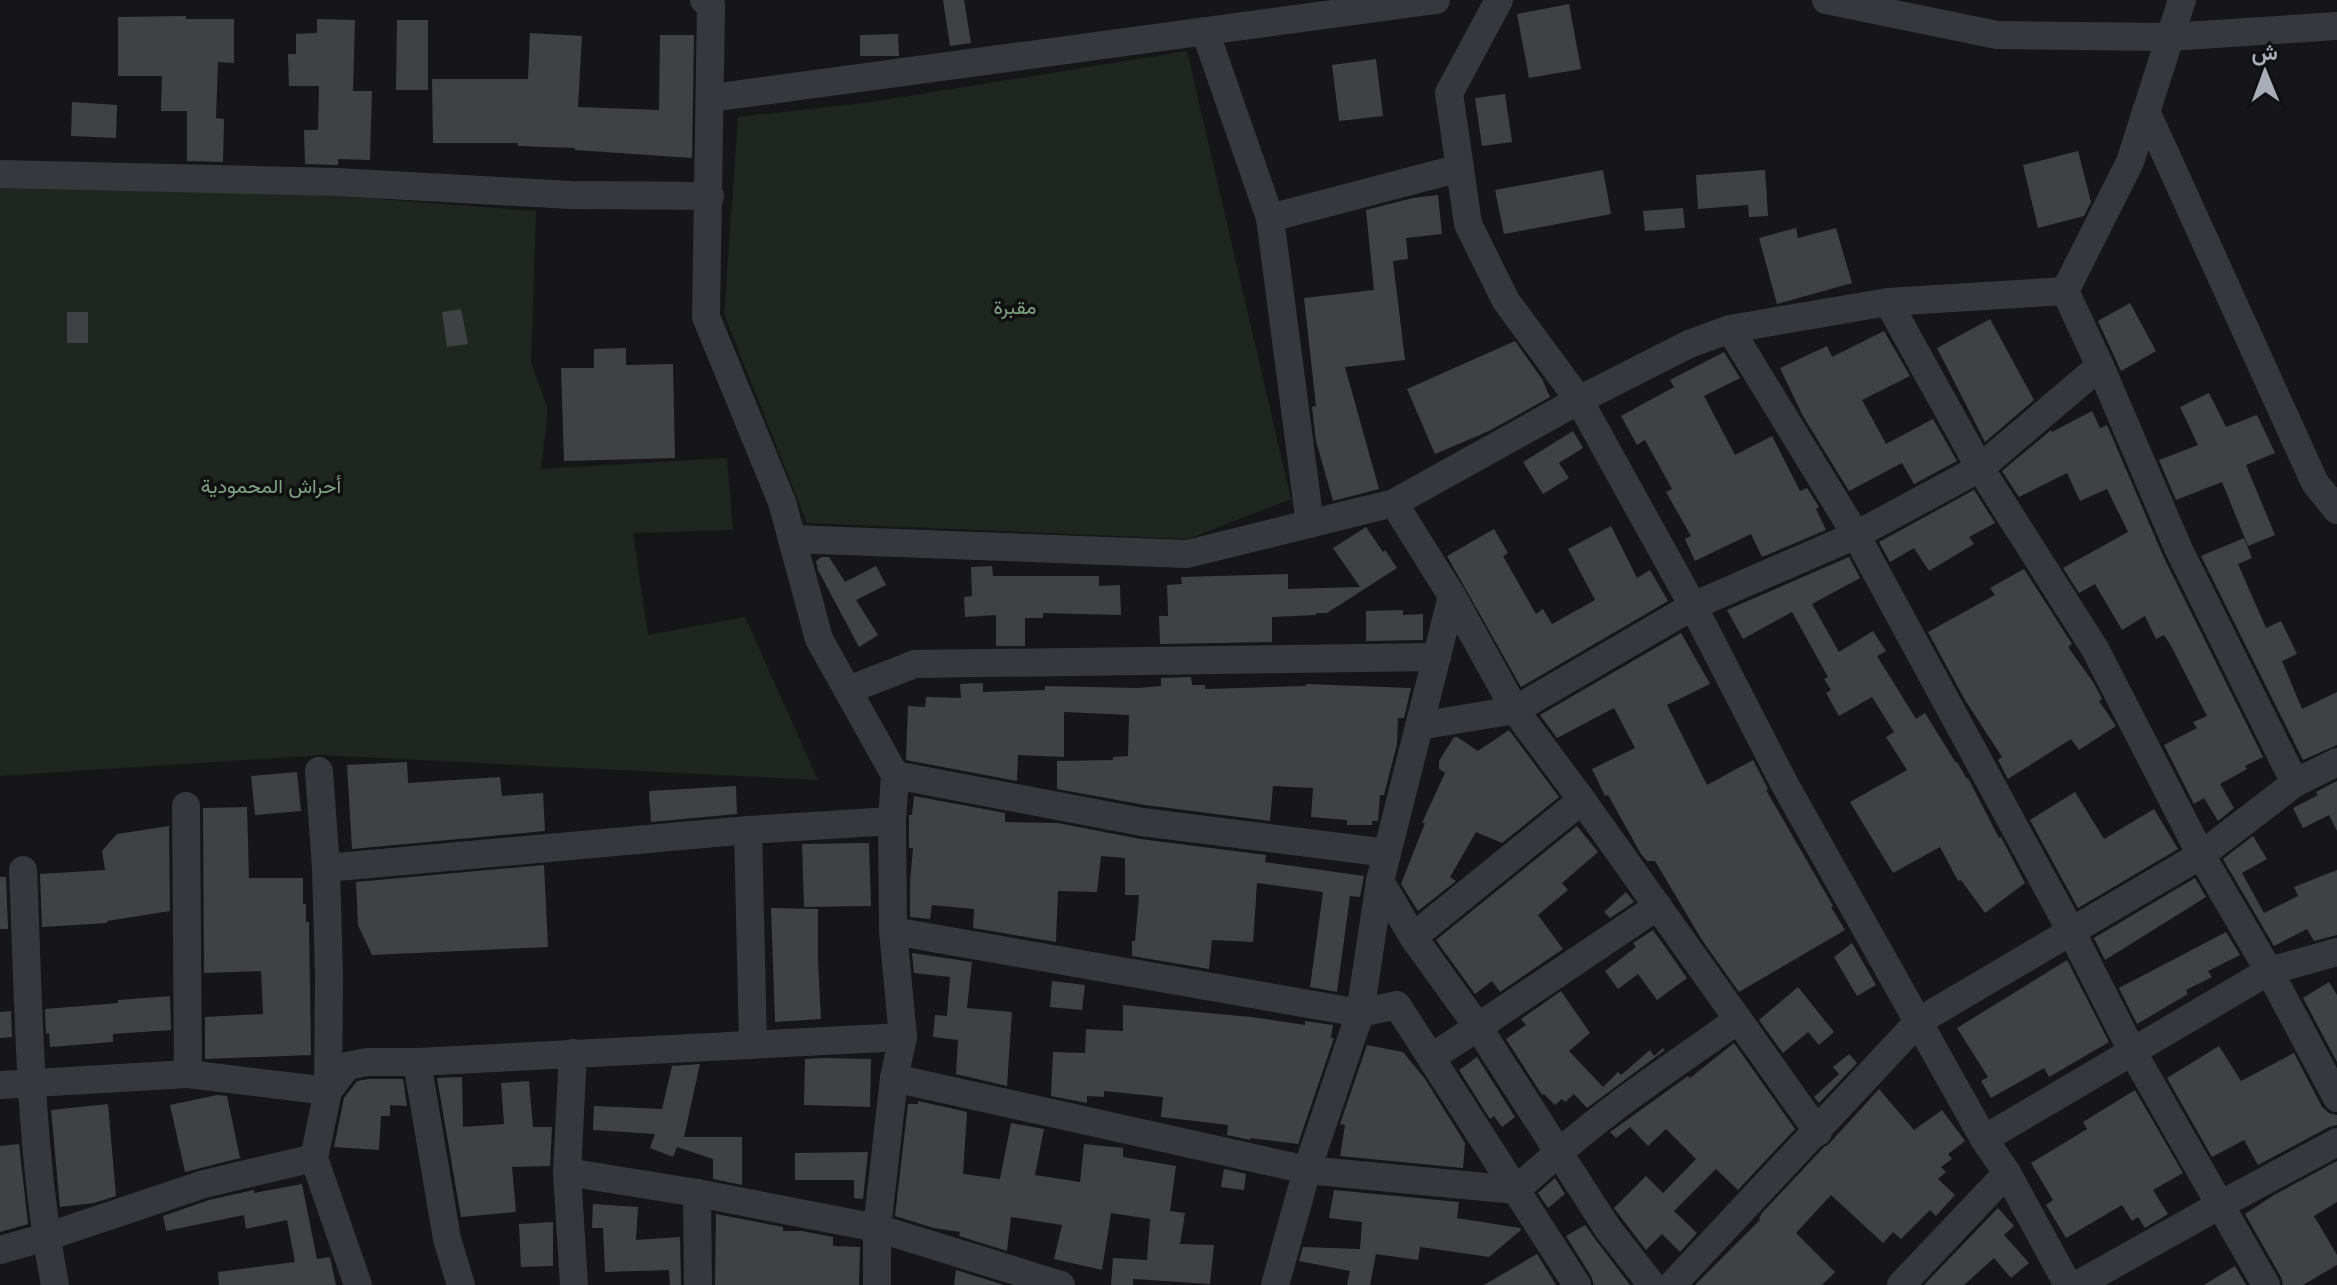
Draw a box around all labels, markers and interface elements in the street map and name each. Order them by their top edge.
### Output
north arrow [2225,32,2305,112]
text: ش [2251,40,2278,66]
park label: مقبرة [993,296,1037,320]
park label: أحراش المحمودية [201,475,341,499]

